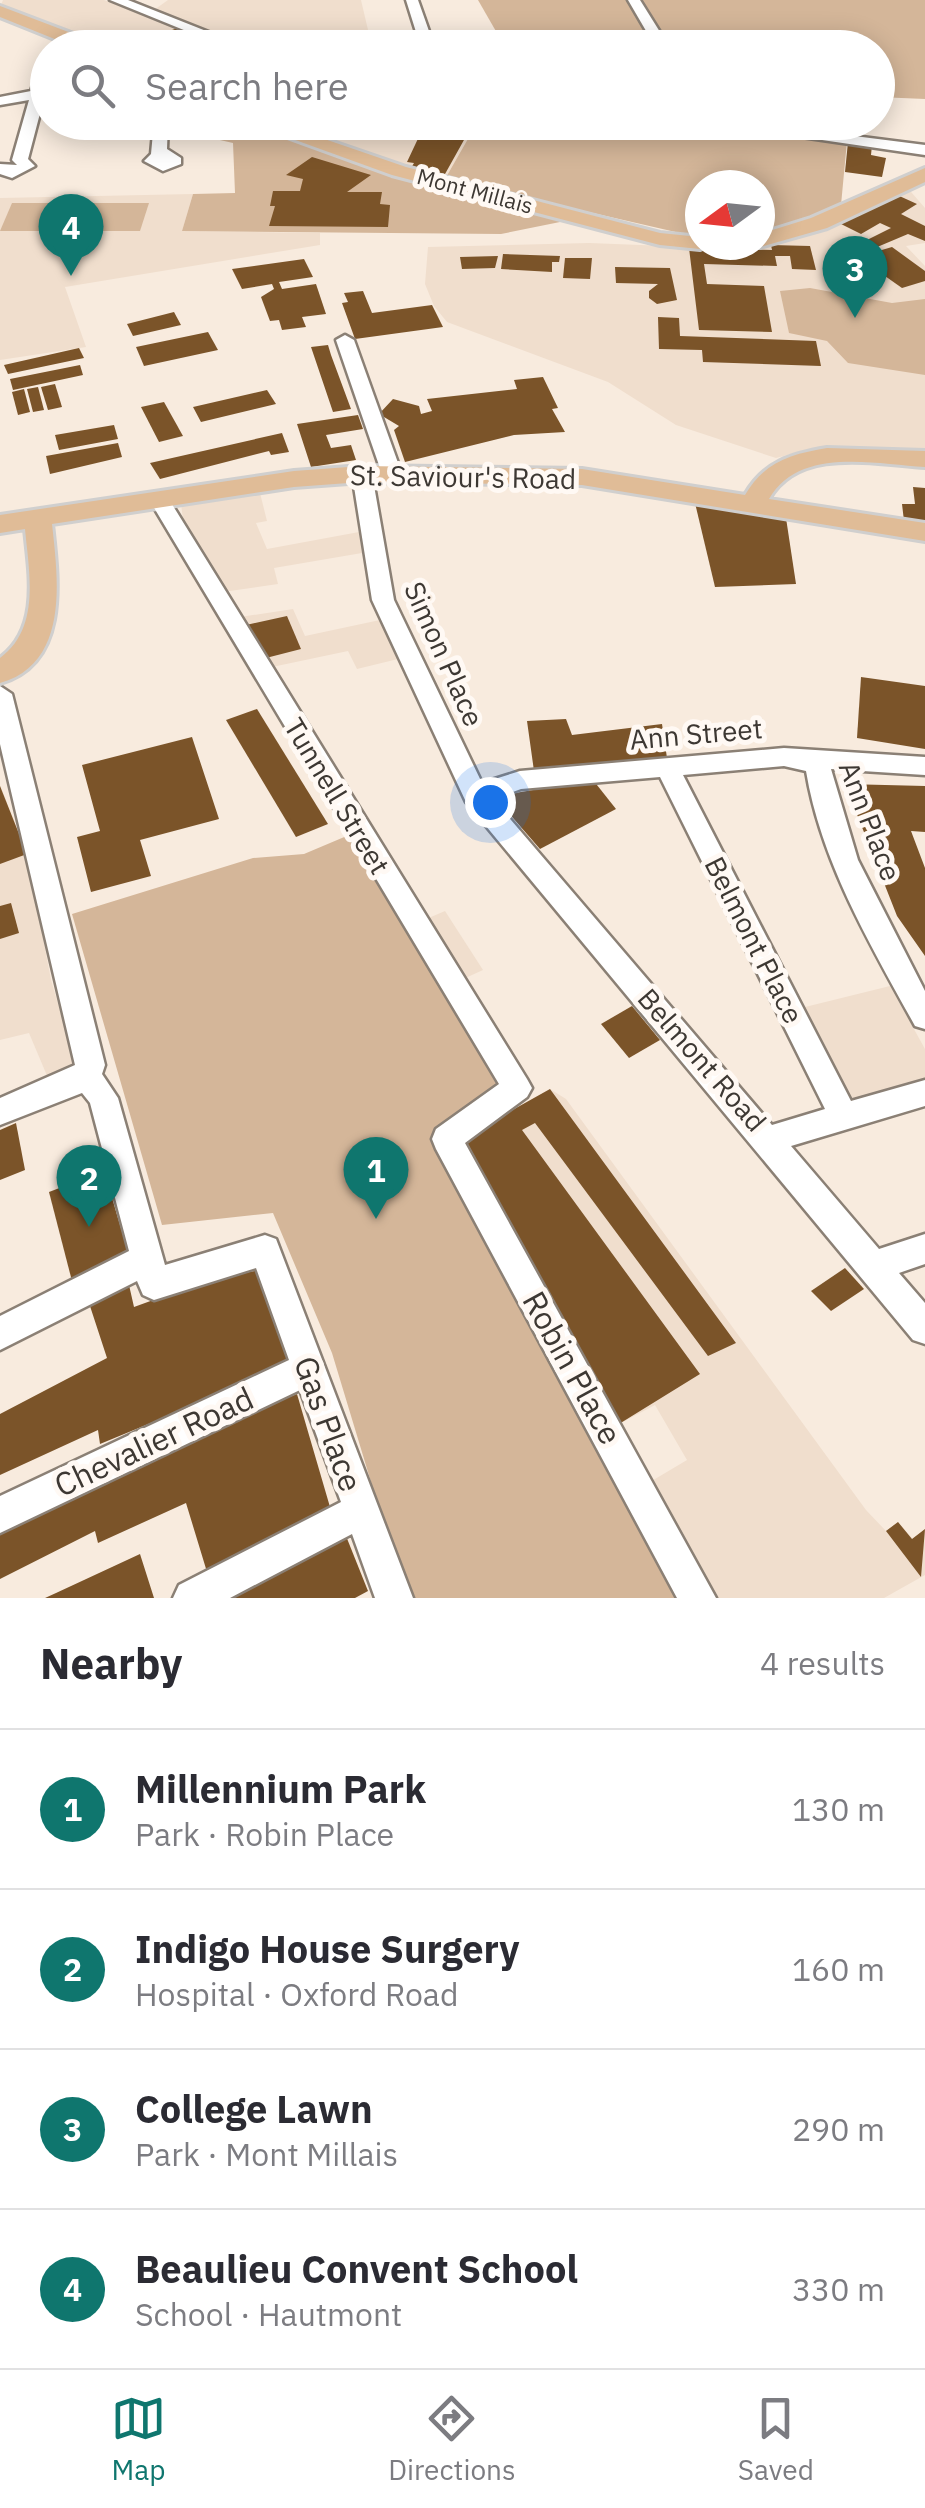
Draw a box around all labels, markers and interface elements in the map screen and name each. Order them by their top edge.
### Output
search box [30,30,895,140]
icon: search [65,58,120,113]
text: Search here [145,61,349,110]
street label: Mont Millais [414,161,536,220]
north arrow [685,170,775,260]
pin: 4 [38,194,104,276]
pin: 3 [822,236,888,318]
street label: St. Saviour's Road [350,456,576,497]
street label: Simon Place [396,576,493,732]
street label: Ann Street [628,709,764,758]
street label: Tunnell Street [276,711,399,881]
street label: Ann Place [831,756,910,886]
your location [465,777,516,828]
street label: Belmont Place [697,850,812,1030]
street label: Belmont Road [630,980,775,1139]
pin: 1 [344,1136,408,1219]
pin: 2 [56,1144,122,1227]
street label: Robin Place [514,1283,632,1452]
street label: Gas Place [285,1350,373,1497]
street label: Chevalier Road [47,1377,260,1506]
text: Nearby [40,1636,182,1691]
text: 4 results [760,1642,885,1684]
text: Millennium Park [135,1764,426,1813]
text: 1 [63,1788,82,1830]
text: 130 m [792,1788,885,1830]
text: Park · Robin Place [135,1813,394,1855]
text: Indigo House Surgery [135,1924,519,1973]
text: 2 [63,1948,82,1990]
text: 160 m [792,1948,885,1990]
text: Hospital · Oxford Road [135,1973,459,2015]
text: College Lawn [135,2084,373,2133]
text: 3 [63,2108,82,2150]
text: 290 m [792,2108,885,2150]
text: Park · Mont Millais [135,2133,398,2175]
text: Beaulieu Convent School [135,2244,578,2293]
text: 4 [63,2268,82,2310]
text: 330 m [792,2268,885,2310]
text: School · Hautmont [135,2293,402,2335]
tab: Map [111,2391,166,2488]
tab: Directions [388,2391,516,2488]
tab: Saved [738,2391,814,2488]

